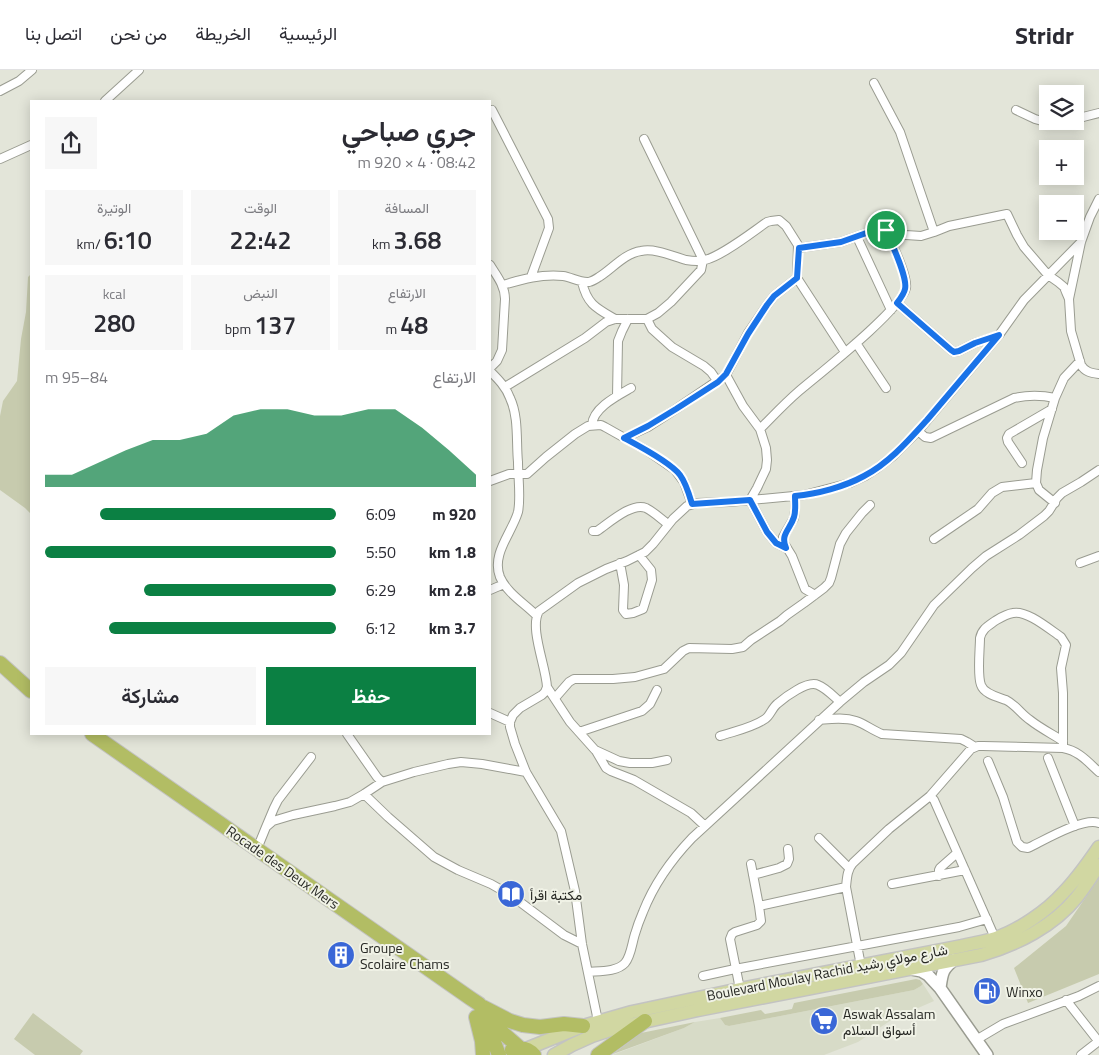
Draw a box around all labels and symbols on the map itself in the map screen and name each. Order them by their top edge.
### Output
pin [865,209,907,251]
street label: Rocade des Deux Mers [222,820,344,914]
library icon: مكتبة اقرأ [496,879,526,909]
place label: مكتبة اقرأ [530,884,582,905]
place label: Groupe Scolaire Chams [360,937,450,974]
street label: Boulevard Moulay Rachid شارع مولاي رشيد [705,938,950,1008]
building icon: Groupe Scolaire Chams [326,940,356,970]
fuel station icon: Winxo [972,976,1002,1006]
place label: Winxo [1006,981,1043,1002]
place label: Aswak Assalam أسواق السلام [843,1003,936,1040]
supermarket icon: Aswak Assalam أسواق السلام [809,1006,839,1036]

